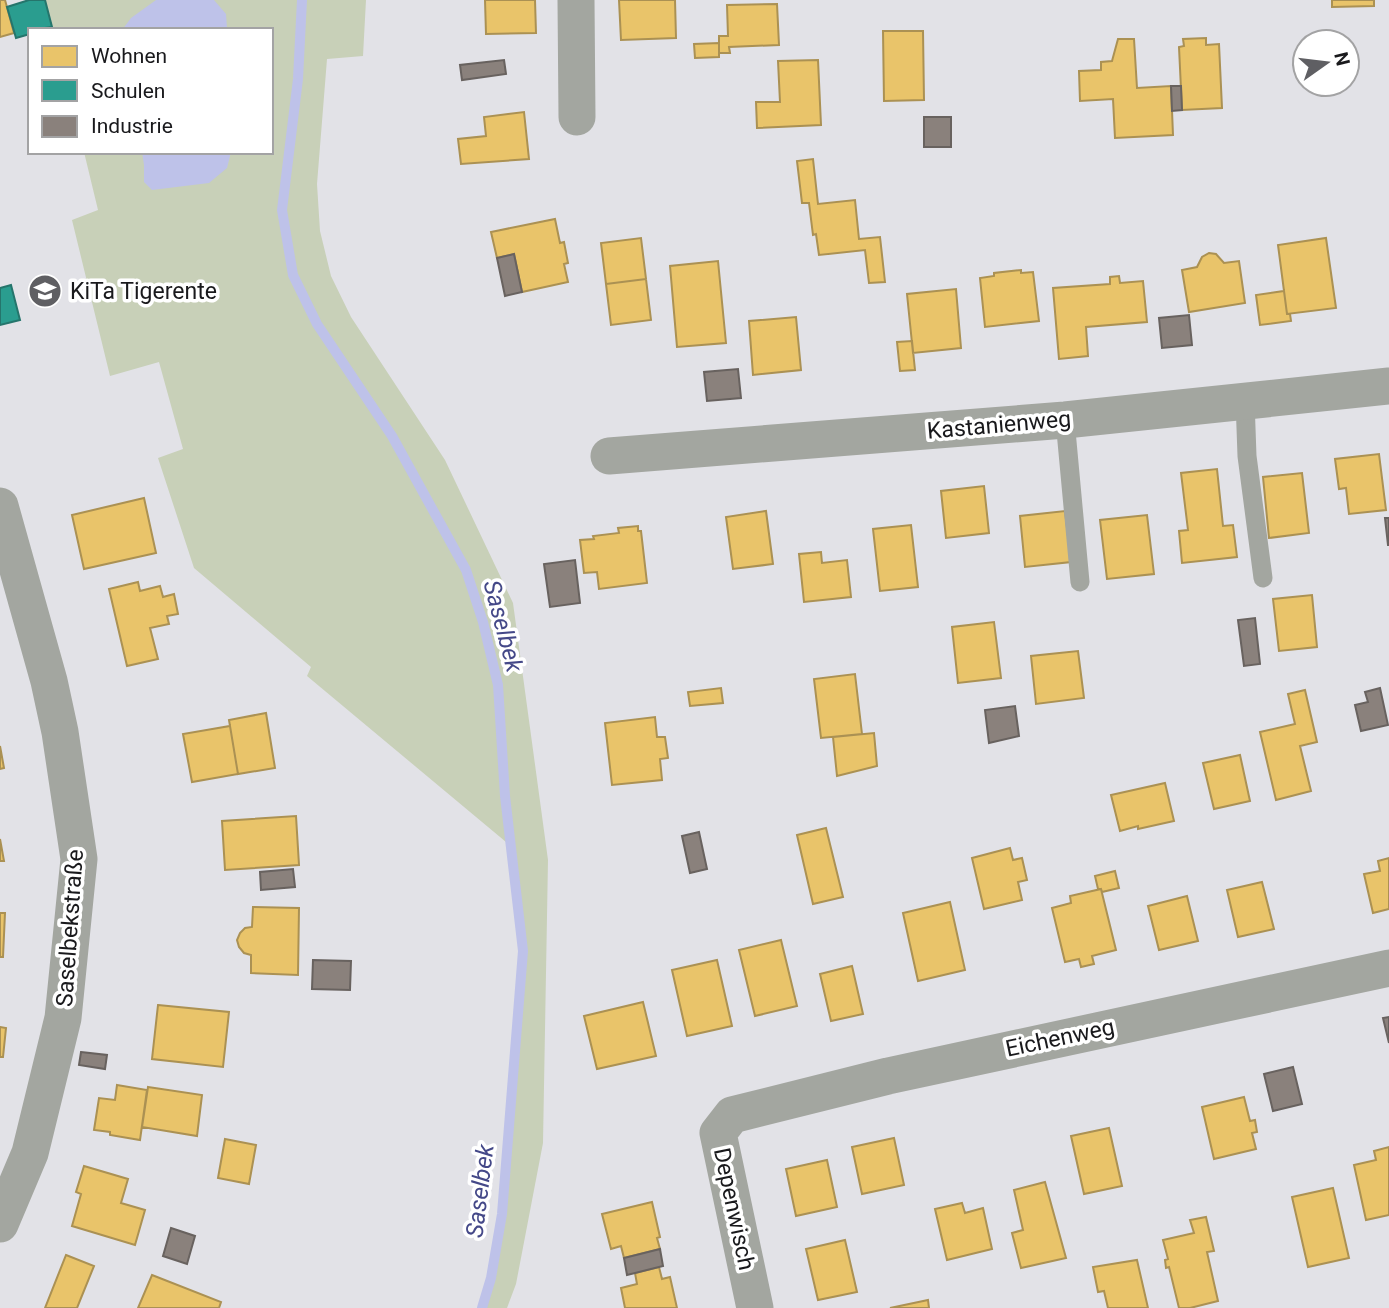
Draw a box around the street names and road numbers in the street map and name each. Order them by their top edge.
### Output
street label: Kastanienweg [926,405,1072,445]
street label: Saselbekstraße [51,848,89,1008]
street label: Eichenweg [1003,1013,1117,1063]
street label: Depenwisch [708,1145,760,1273]

